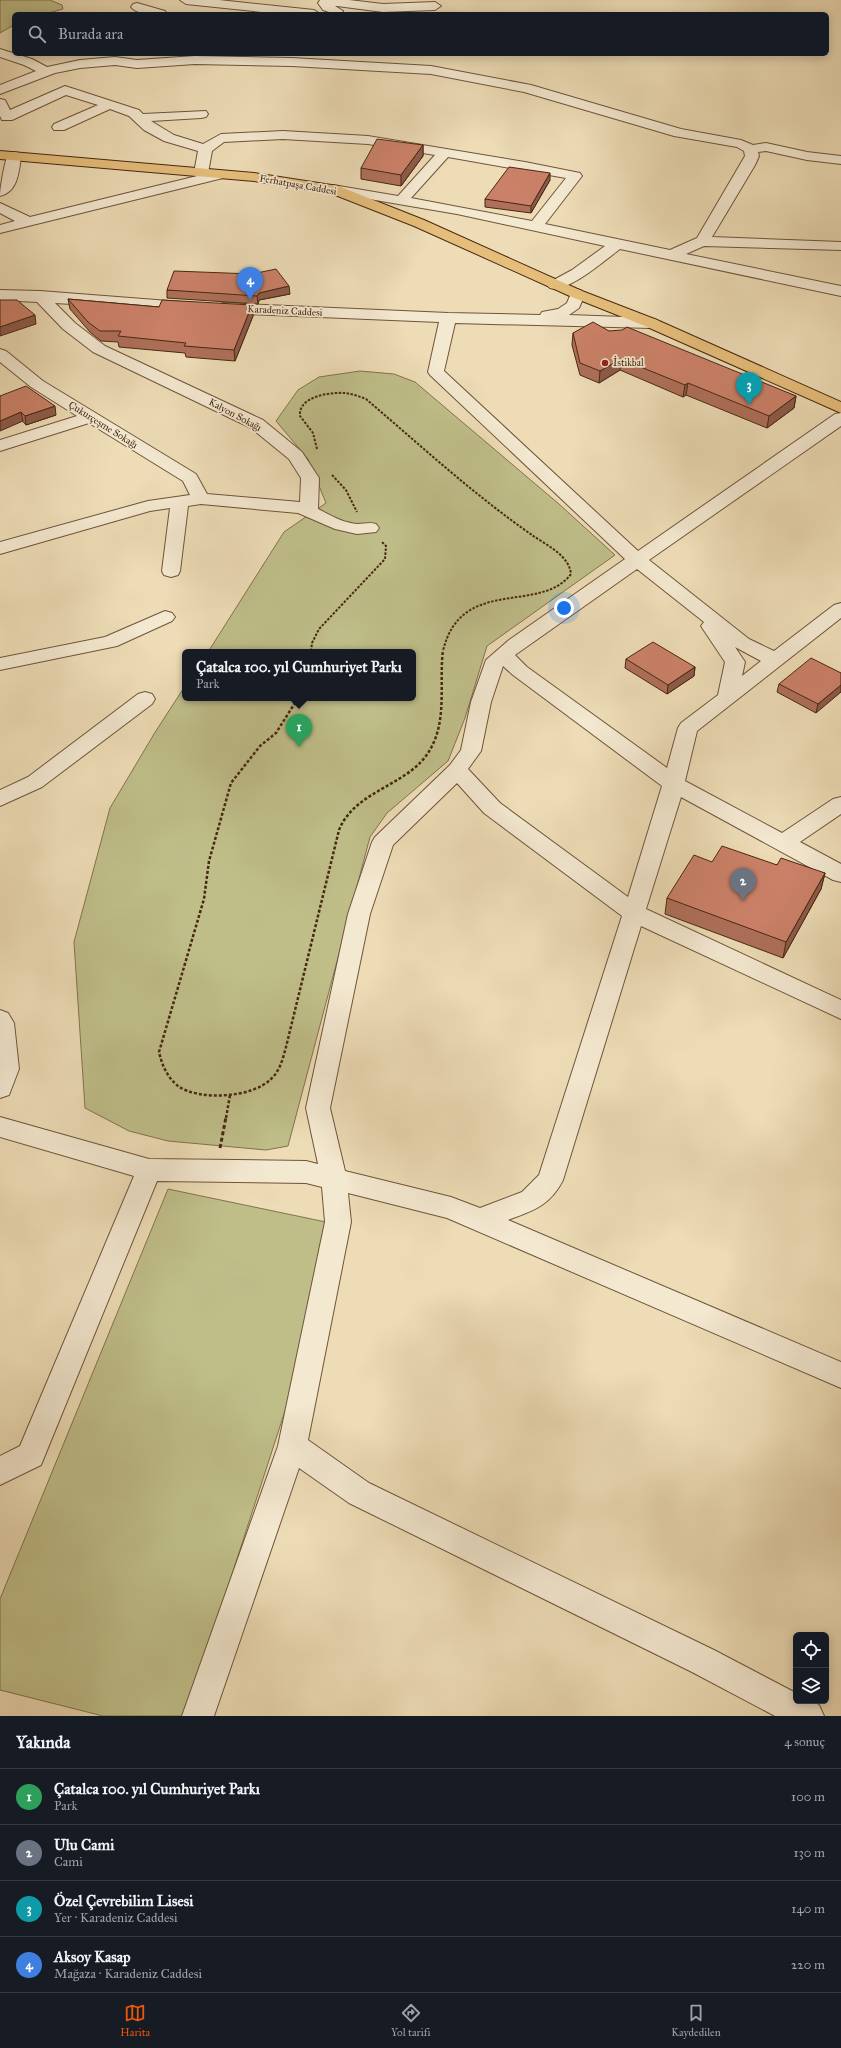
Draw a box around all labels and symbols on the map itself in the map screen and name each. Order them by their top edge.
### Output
street label: Ferhatpaşa Caddesi [258,172,338,198]
pin: 4 [237,267,263,300]
street label: Karadeniz Caddesi [247,303,323,319]
place label: İstikbal [613,355,644,369]
marker: İstikbal [600,358,610,368]
pin: 3 [736,372,762,405]
street label: Kalyon Sokağı [206,396,264,434]
street label: Çukurçeşme Sokağı [66,399,140,451]
your location [554,598,574,618]
pin: 1 [286,714,312,747]
pin: 2 [730,868,756,901]

